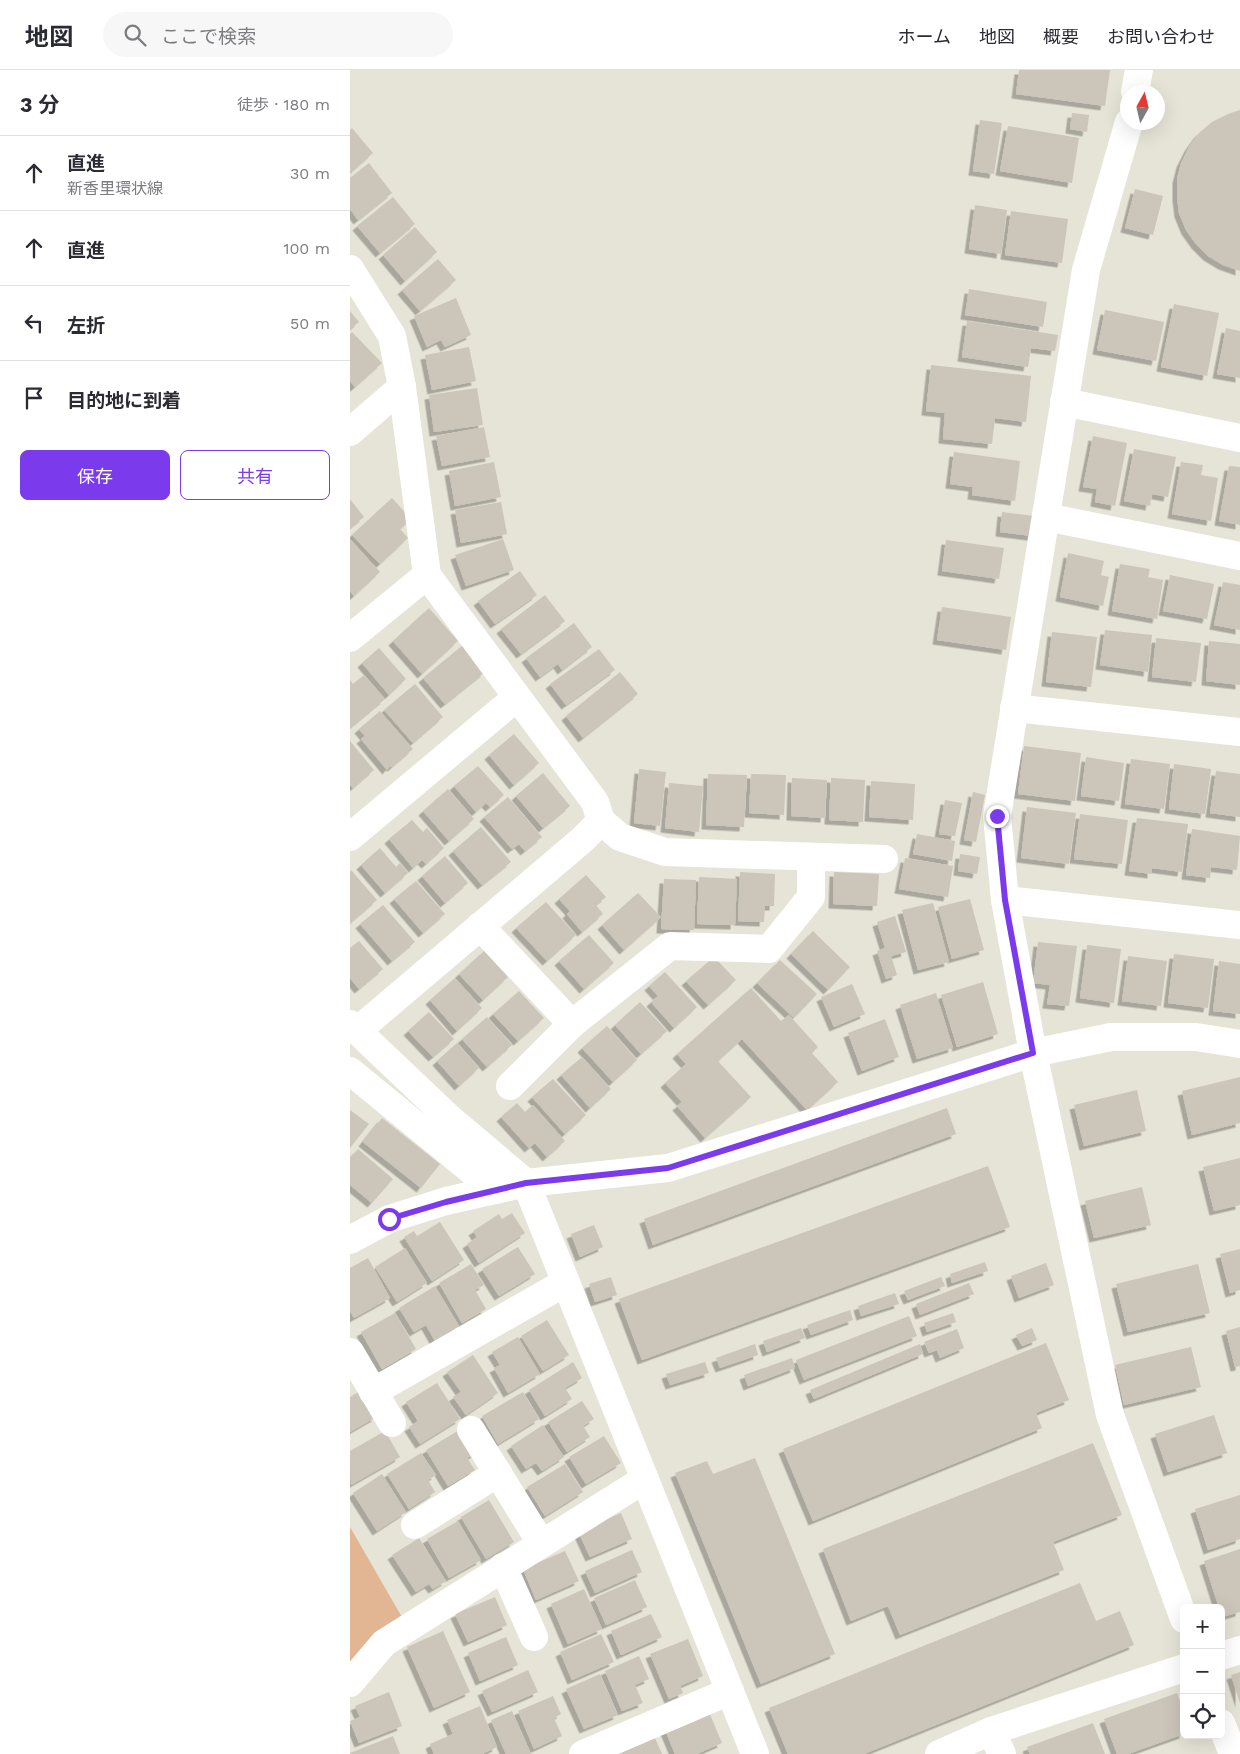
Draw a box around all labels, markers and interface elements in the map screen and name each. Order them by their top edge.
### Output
search box [103,12,453,57]
icon: search [121,21,149,49]
text: 地図 [25,23,73,51]
text: ここで検索 [161,25,256,48]
text: ホーム [898,26,951,47]
text: 地図 [979,26,1015,47]
text: 概要 [1043,26,1079,47]
text: お問い合わせ [1107,26,1215,47]
north arrow [1120,85,1165,130]
text: 3 分 [20,92,59,117]
text: 徒歩 · 180 m [237,95,330,114]
text: 直進 [67,152,105,175]
icon: ahead [20,159,48,187]
text: 30 m [290,164,330,183]
text: 新香里環状線 [67,179,163,198]
icon: ahead [20,234,48,262]
text: 直進 [67,239,105,262]
text: 100 m [283,239,330,258]
icon: left [20,309,48,337]
text: 左折 [67,314,105,337]
text: 50 m [290,314,330,333]
icon: arrive [20,384,48,412]
text: 目的地に到着 [67,389,181,412]
button: 保存 [20,450,170,500]
button: 共有 [180,450,330,500]
route end [986,805,1009,828]
route start [378,1208,401,1231]
map controls [1180,1604,1225,1739]
button: + [1180,1604,1225,1649]
button: − [1180,1649,1225,1694]
button: locate [1180,1694,1225,1739]

